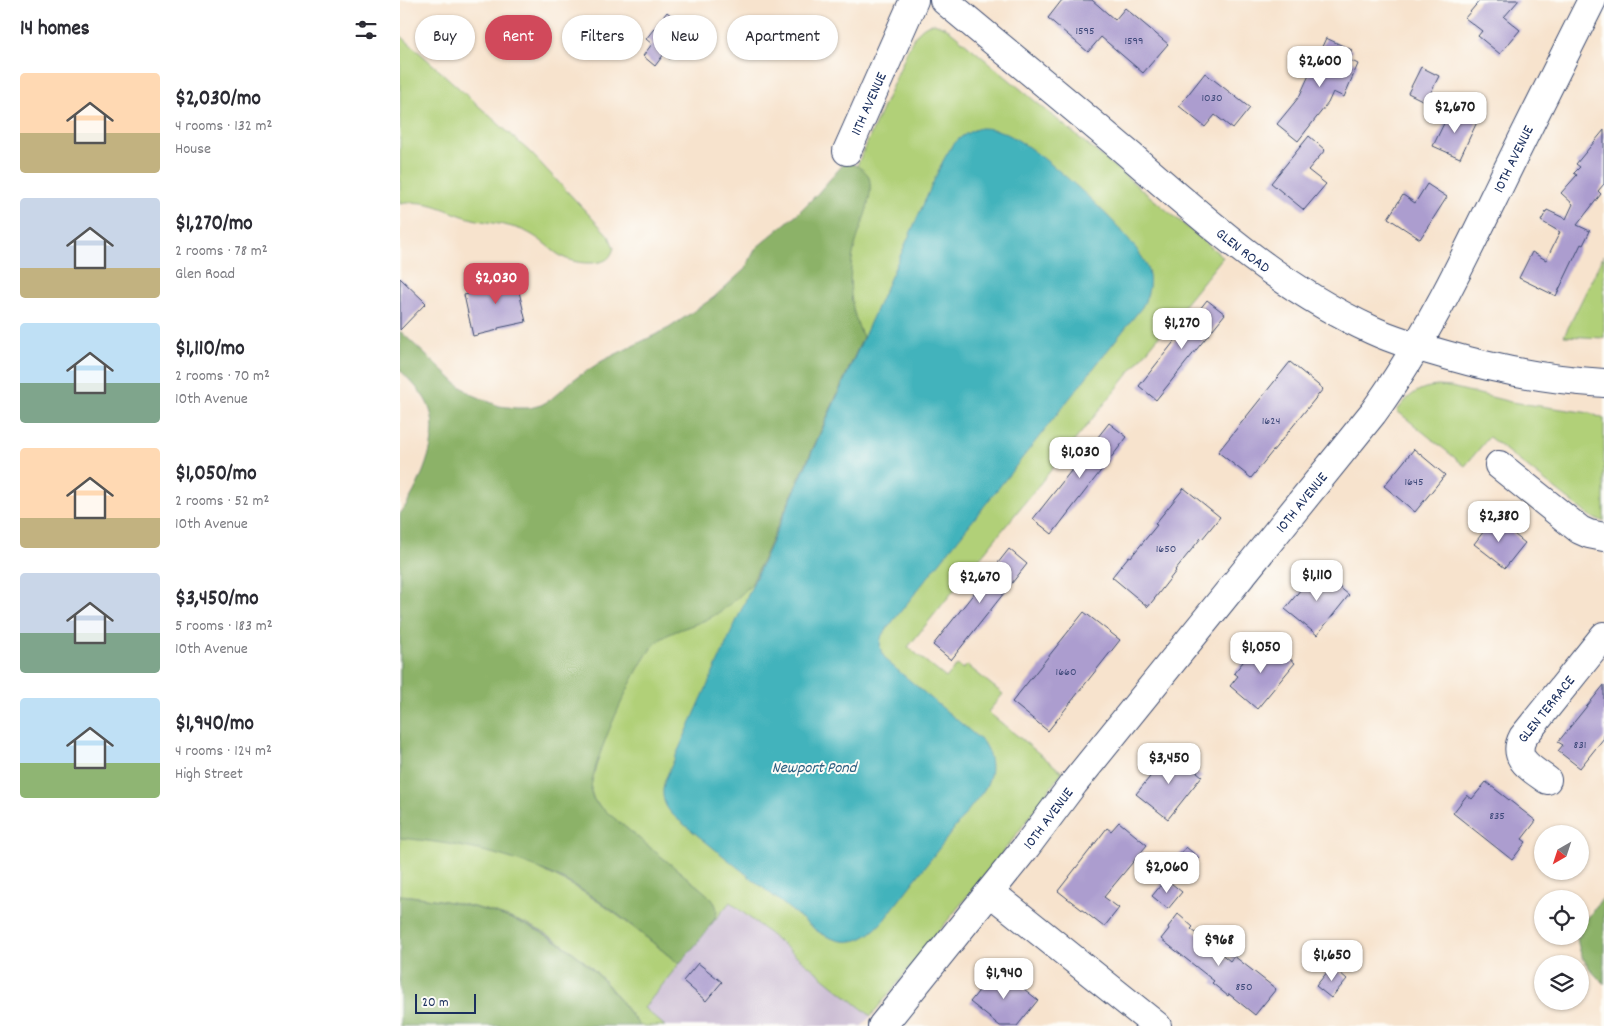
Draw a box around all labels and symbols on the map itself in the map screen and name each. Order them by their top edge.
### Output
house number: 1595 [1075,23,1095,40]
house number: 1599 [1124,33,1144,50]
pin: $2,600 [1279,46,1361,88]
street label: 11TH AVENUE [846,69,894,140]
house number: 1030 [1201,90,1223,107]
pin: $2,670 [1414,92,1496,134]
street label: 10TH AVENUE [1489,122,1541,197]
street label: GLEN ROAD [1210,224,1274,280]
pin: $2,030 [455,262,537,305]
pin: $1,270 [1141,308,1223,350]
house number: 1624 [1262,413,1280,430]
pin: $1,030 [1039,436,1121,479]
street label: 10TH AVENUE [1271,468,1334,538]
house number: 1645 [1404,474,1424,491]
pin: $2,380 [1458,500,1540,543]
house number: 1650 [1156,541,1176,558]
pin: $1,110 [1276,560,1358,602]
pin: $2,670 [939,562,1021,604]
pin: $1,050 [1220,632,1302,674]
house number: 1660 [1056,664,1076,681]
street label: GLEN TERRACE [1513,671,1581,747]
house number: 831 [1574,737,1586,754]
pin: $3,450 [1128,742,1210,785]
water label: Newport Pond [772,757,859,780]
street label: 10TH AVENUE [1019,784,1080,855]
house number: 835 [1489,808,1505,825]
north arrow [1534,825,1589,880]
pin: $2,060 [1126,852,1208,894]
pin: $968 [1189,924,1249,967]
pin: $1,650 [1291,940,1373,982]
pin: $1,940 [963,958,1045,1000]
house number: 850 [1236,979,1252,996]
scale bar [415,991,476,1014]

